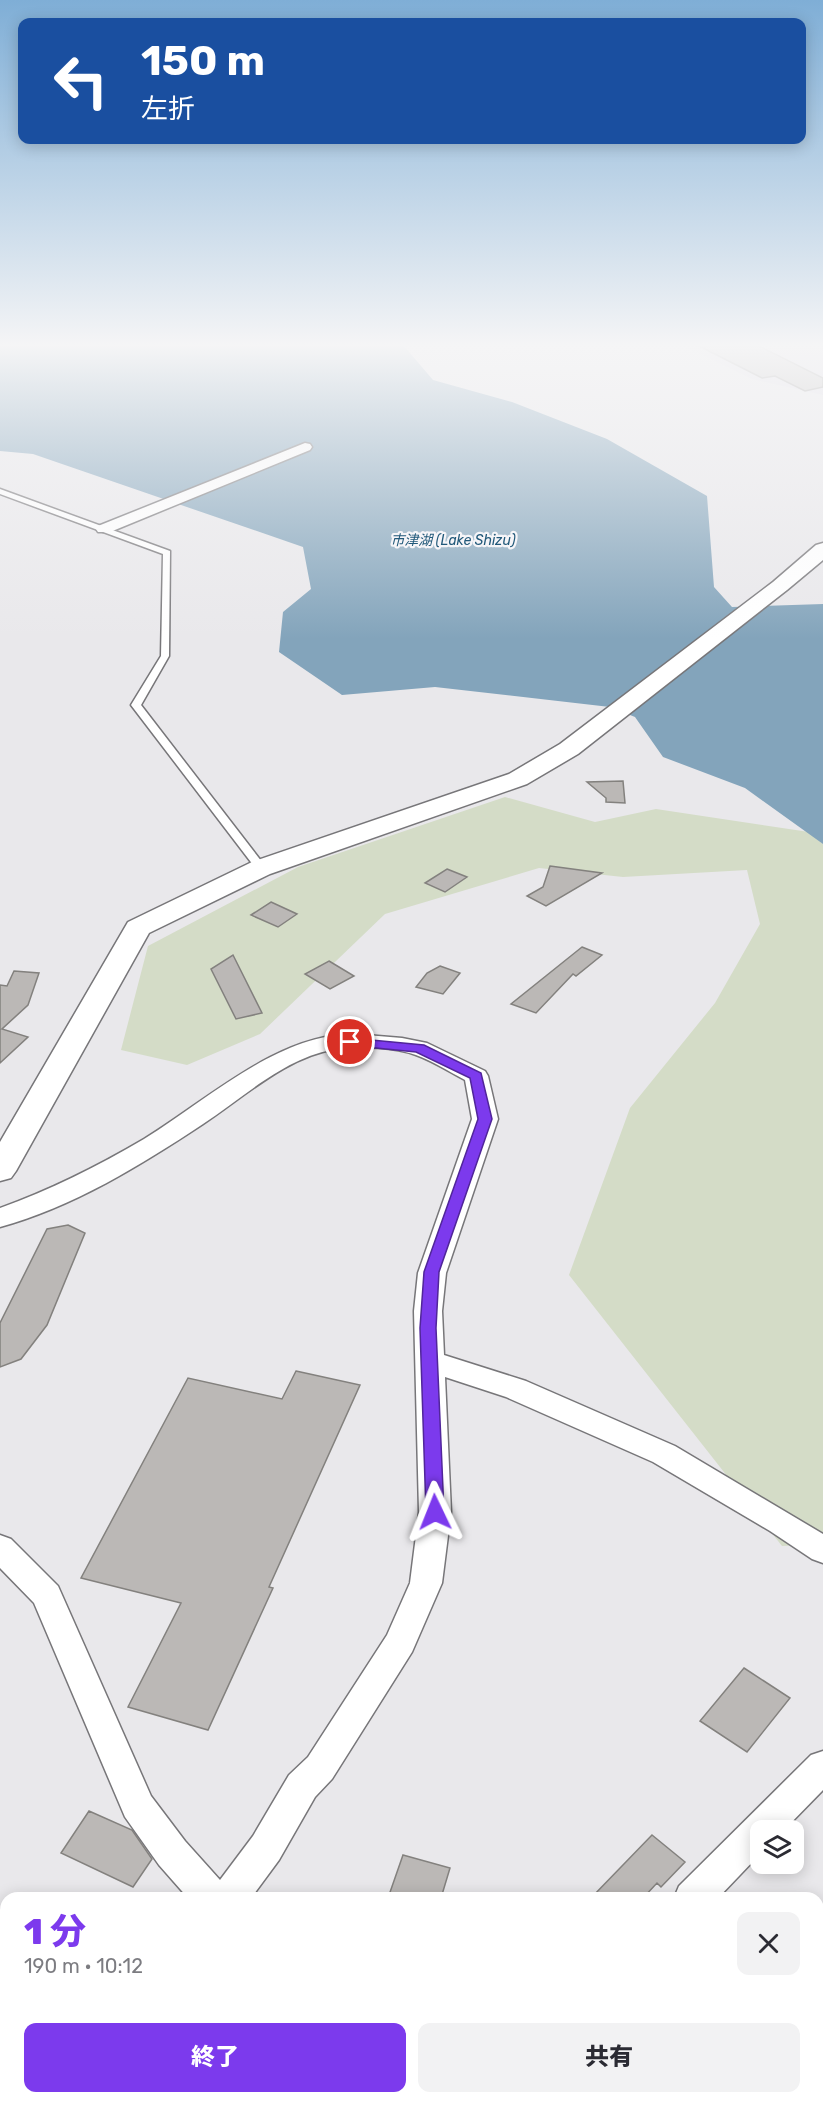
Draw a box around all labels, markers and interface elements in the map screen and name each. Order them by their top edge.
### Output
text: 150 m [141,36,265,86]
icon: left [42,42,120,120]
text: 左折 [141,93,195,125]
water label: 市津湖 (Lake Shizu) [390,532,516,549]
pin [324,1016,375,1067]
icon: arrive [333,1025,366,1058]
position arrow [403,1480,467,1544]
map controls [750,1820,804,1874]
button: layers [750,1820,804,1874]
text: 1 分 [24,1910,86,1953]
button: close [737,1912,800,1975]
text: 190 m · 10:12 [24,1954,143,1978]
button: 終了 [24,2023,406,2092]
button: 共有 [418,2023,800,2092]

